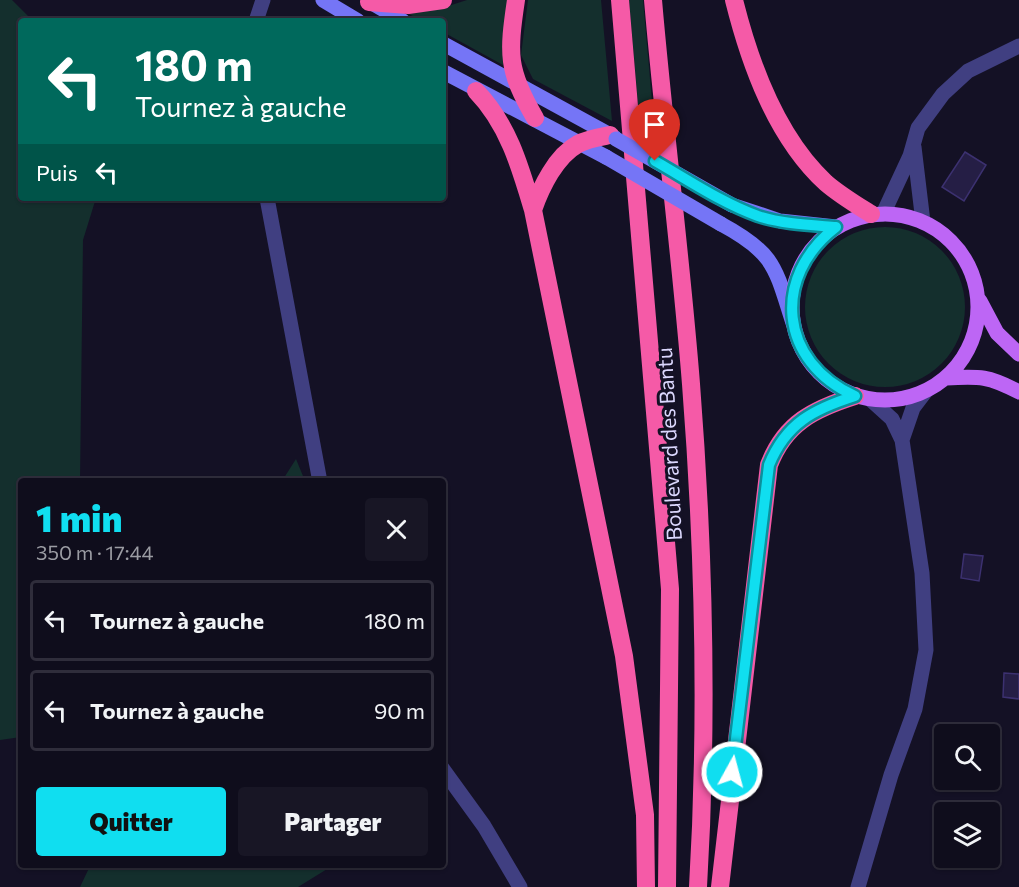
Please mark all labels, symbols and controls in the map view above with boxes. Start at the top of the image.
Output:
text: 180 m [135,38,253,90]
icon: left [36,42,114,120]
text: Tournez à gauche [135,90,346,123]
pin [629,99,680,161]
icon: arrive [638,108,671,141]
icon: left [90,156,123,189]
text: Puis [36,159,78,186]
street label: Boulevard des Bantu [651,347,686,541]
text: 1 min [36,495,122,539]
button: close [365,498,428,561]
text: 350 m · 17:44 [36,540,153,564]
icon: left [39,604,72,637]
text: Tournez à gauche [90,607,264,634]
text: 180 m [364,607,425,634]
icon: left [39,694,72,727]
text: Tournez à gauche [90,697,264,724]
text: 90 m [374,697,425,724]
map controls [934,724,1000,868]
button: search [934,724,1000,790]
position arrow [700,740,764,804]
button: Quitter [36,787,226,856]
button: Partager [238,787,428,856]
button: layers [934,802,1000,868]

